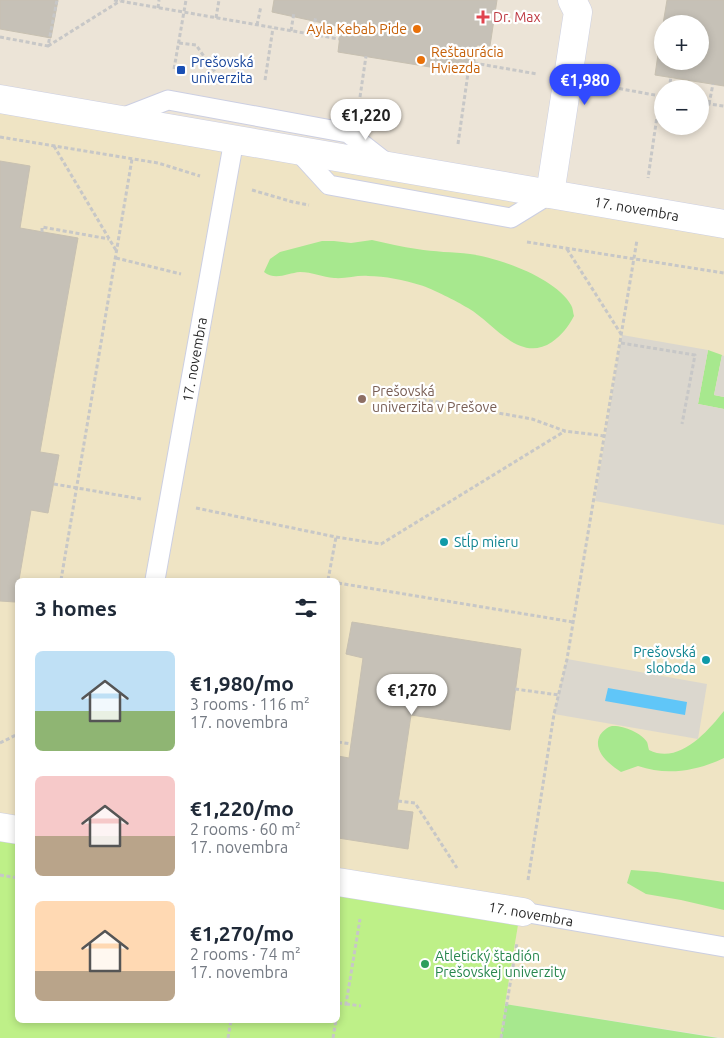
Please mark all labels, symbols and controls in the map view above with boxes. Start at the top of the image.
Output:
place label: Dr. Max [493,9,541,25]
marker: Dr. Max [477,11,489,23]
map controls [654,15,709,135]
button: + [654,15,709,70]
place label: Ayla Kebab Pide [307,21,407,37]
marker: Ayla Kebab Pide [411,23,423,35]
place label: Reštaurácia Hviezda [431,44,504,76]
place label: Prešovská univerzita [191,54,254,86]
marker: Reštaurácia Hviezda [415,54,427,66]
marker: Prešovská univerzita [175,64,187,76]
pin: €1,980 [544,64,626,106]
text: €1,980 [560,71,610,89]
button: − [654,80,709,135]
pin: €1,220 [325,98,407,141]
text: €1,220 [341,106,391,124]
street label: 17. novembra [593,194,680,224]
street label: 17. novembra [179,316,210,403]
place label: Prešovská univerzita v Prešove [372,383,497,415]
marker: Prešovská univerzita v Prešove [356,393,368,405]
place label: Stĺp mieru [454,532,518,550]
marker: Stĺp mieru [438,536,450,548]
icon: filters [292,594,320,622]
text: 3 homes [35,596,117,620]
place label: Prešovská sloboda [633,644,696,676]
marker: Prešovská sloboda [700,654,712,666]
icon: home [75,671,135,731]
text: €1,980/mo [190,671,294,695]
pin: €1,270 [371,674,453,716]
text: €1,270 [387,681,437,699]
text: 3 rooms · 116 m² [190,695,310,713]
text: 17. novembra [190,713,288,731]
icon: home [75,796,135,856]
text: €1,220/mo [190,796,294,820]
text: 2 rooms · 60 m² [190,820,301,838]
text: 17. novembra [190,838,288,856]
street label: 17. novembra [487,899,575,929]
icon: home [75,921,135,981]
text: €1,270/mo [190,921,294,945]
text: 2 rooms · 74 m² [190,945,301,963]
place label: Atletický štadión Prešovskej univerzity [435,948,566,980]
marker: Atletický štadión Prešovskej univerzity [419,958,431,970]
text: 17. novembra [190,963,288,981]

